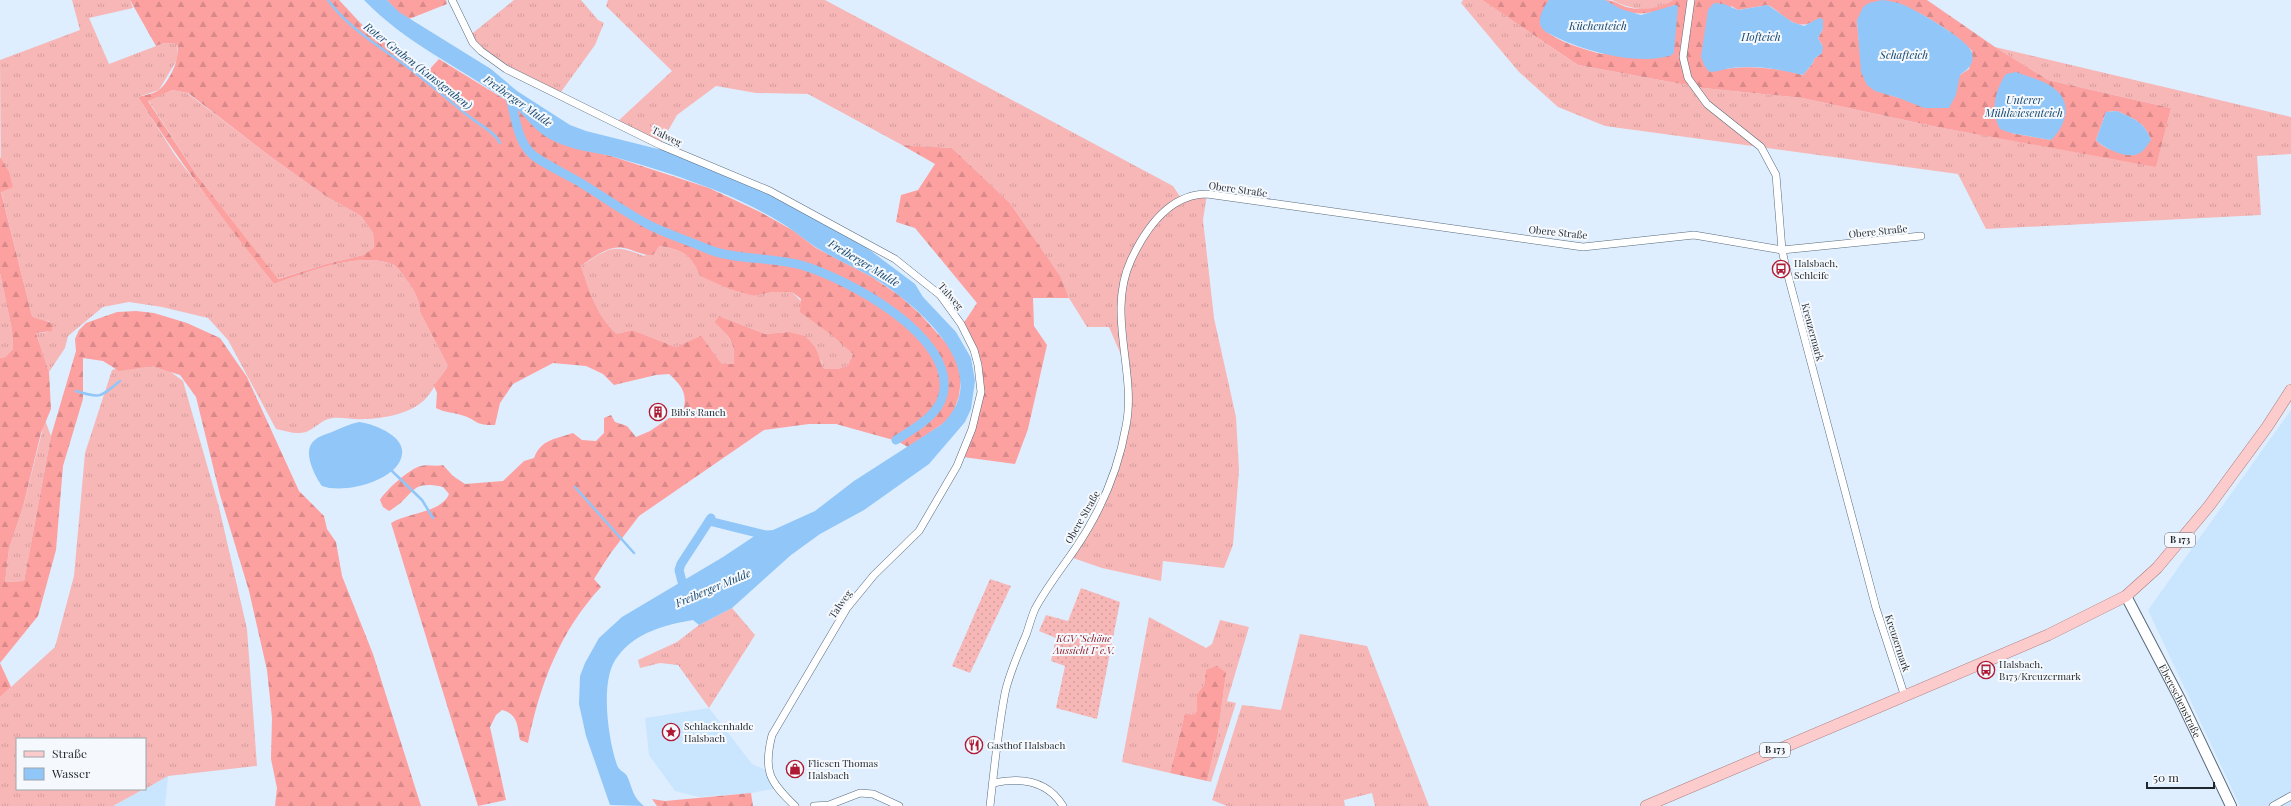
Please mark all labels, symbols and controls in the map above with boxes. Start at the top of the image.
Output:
water label: Roter Graben (Kunstgraben) [360,18,476,113]
water label: Küchenteich [1568,18,1627,33]
water label: Hofteich [1740,29,1781,44]
water label: Schafteich [1879,47,1928,62]
water label: Freiberger Mulde [480,71,556,130]
water label: Unterer Mühlwiesenteich [1984,92,2063,120]
street label: Talweg [650,123,685,150]
street label: Obere Straße [1208,178,1268,200]
street label: Obere Straße [1848,221,1908,241]
street label: Obere Straße [1528,222,1588,242]
water label: Freiberger Mulde [825,235,903,290]
place label: Halsbach, Schleife [1794,256,1838,282]
bus stop icon: Halsbach, Schleife [1771,259,1791,279]
street label: Talweg [935,279,967,313]
street label: Kreuzermark [1799,301,1828,363]
building icon: Bibi's Ranch [648,402,668,422]
place label: Bibi's Ranch [671,405,726,419]
street label: Obere Straße [1061,488,1103,546]
road number: B 173 [2165,533,2195,547]
water label: Freiberger Mulde [672,565,753,611]
street label: Talweg [825,586,855,621]
street label: Kreuzermark [1882,613,1914,674]
park label: KGV "Schöne Aussicht I" e.V. [1052,631,1115,657]
place label: Halsbach, B173/Kreuzermark [1999,657,2081,683]
bus stop icon: Halsbach, B173/Kreuzermark [1976,660,1996,680]
street label: Ebereschenstraße [2156,661,2204,740]
place label: Schlackenhalde Halsbach [684,719,754,745]
place icon: Schlackenhalde Halsbach [661,722,681,742]
restaurant icon: Gasthof Halsbach [964,735,984,755]
legend [16,738,146,790]
place label: Gasthof Halsbach [987,738,1065,752]
road number: B 173 [1760,743,1790,757]
text: Straße [52,745,87,761]
place label: Fliesen Thomas Halsbach [808,756,878,782]
shop icon: Fliesen Thomas Halsbach [785,759,805,779]
scale bar [2147,764,2214,790]
text: Wasser [51,765,91,781]
text: 50 m [2153,769,2179,785]

